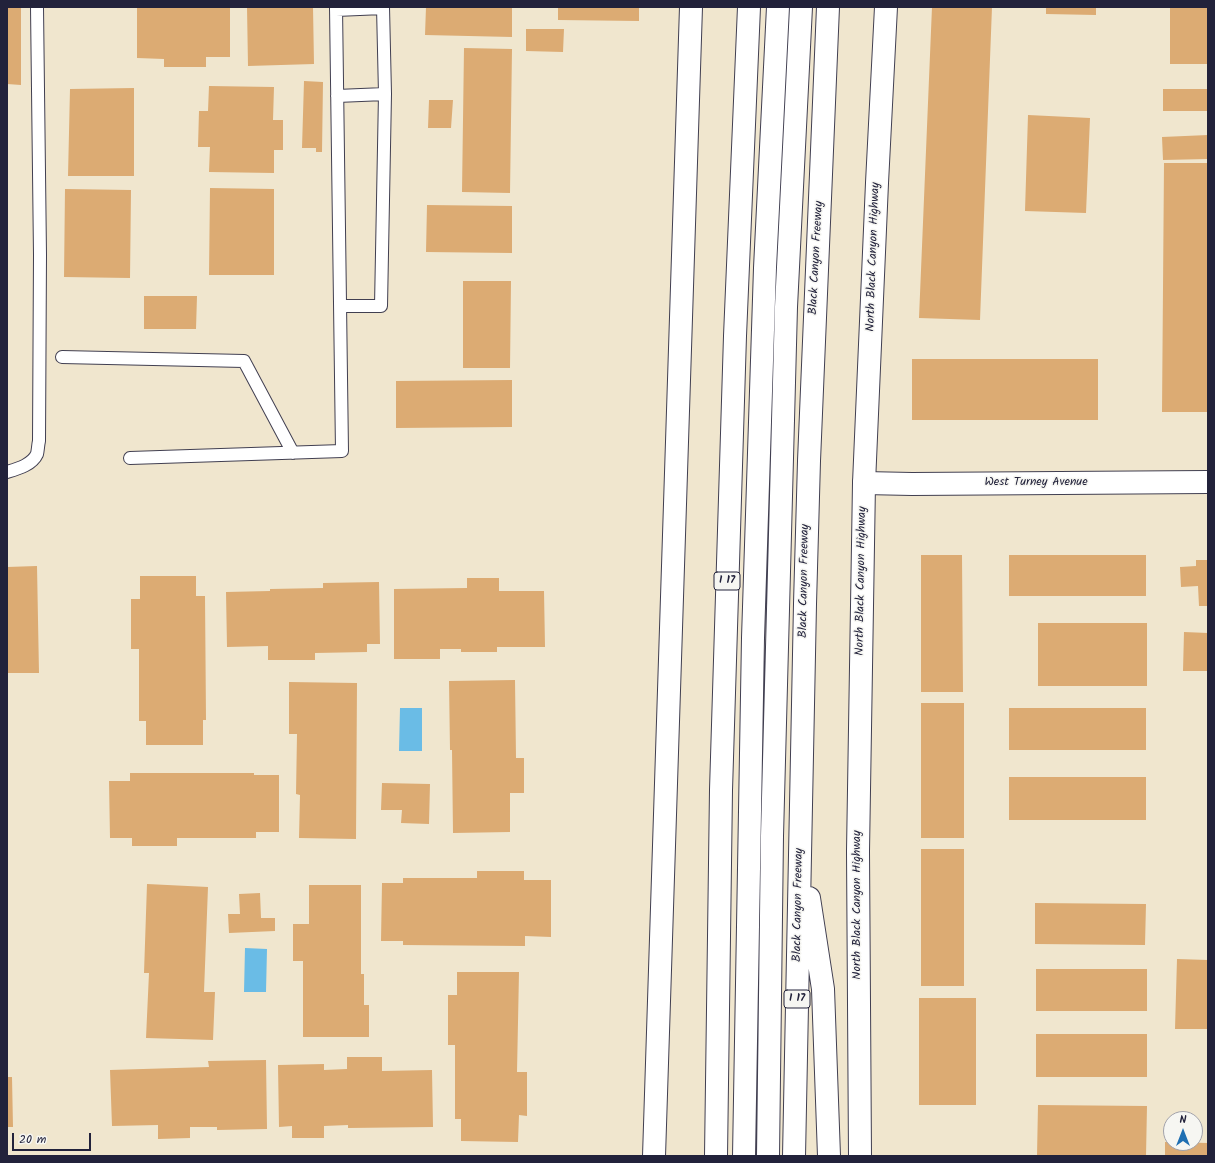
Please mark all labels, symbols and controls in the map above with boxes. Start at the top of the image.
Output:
street label: North Black Canyon Highway [864,182,884,332]
street label: Black Canyon Freeway [807,201,827,315]
street label: West Turney Avenue [984,476,1088,490]
street label: North Black Canyon Highway [853,506,871,656]
street label: Black Canyon Freeway [797,524,813,638]
road number: I 17 [714,572,740,590]
street label: North Black Canyon Highway [851,830,865,980]
street label: Black Canyon Freeway [791,848,807,962]
road number: I 17 [784,990,810,1008]
north arrow [1163,1111,1203,1151]
text: N [1180,1111,1186,1129]
scale bar [14,1125,93,1151]
text: 20 m [19,1130,46,1149]

